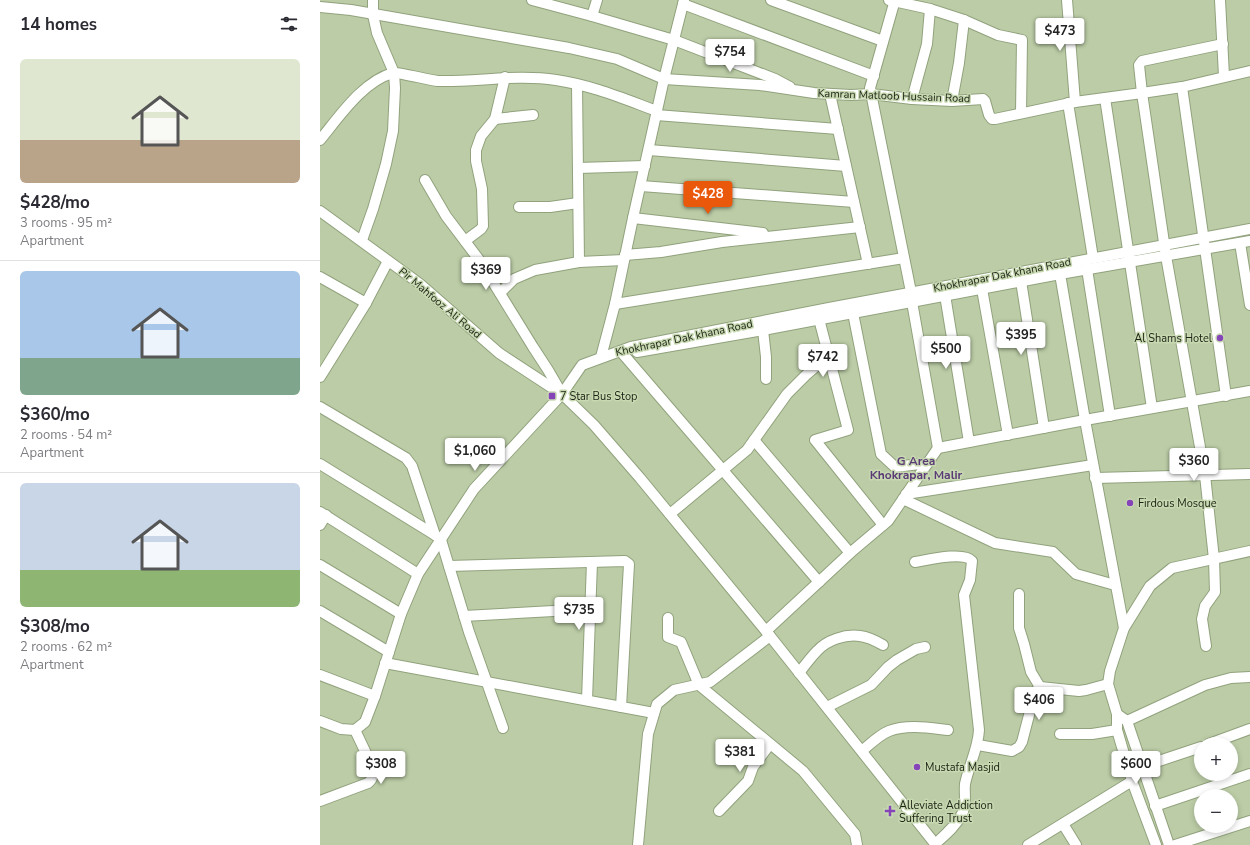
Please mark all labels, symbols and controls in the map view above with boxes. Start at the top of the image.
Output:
text: 14 homes [20,13,97,36]
icon: filters [278,13,300,35]
pin: $473 [1036,18,1084,52]
text: $473 [1044,22,1076,40]
pin: $754 [706,39,754,73]
text: $754 [714,43,746,61]
icon: home [124,85,196,157]
street label: Kamran Matloob Hussain Road [817,86,971,106]
pin: $428 [684,181,732,215]
text: $428 [692,185,724,203]
text: $428/mo [20,191,90,214]
text: 3 rooms · 95 m² [20,214,112,232]
text: Apartment [20,232,83,250]
street label: Khokhrapar Dak khana Road [932,254,1072,296]
pin: $369 [462,257,510,291]
text: $369 [470,261,502,279]
street label: Pir Mahfooz Ali Road [395,264,485,342]
icon: home [124,297,196,369]
street label: Khokhrapar Dak khana Road [614,316,754,360]
pin: $395 [997,322,1045,356]
text: $395 [1005,326,1037,344]
place label: Al Shams Hotel [1134,331,1213,346]
marker: Al Shams Hotel [1215,333,1225,343]
pin: $500 [922,336,970,370]
text: $500 [930,340,962,358]
pin: $742 [799,344,847,378]
text: $742 [807,348,839,366]
place label: 7 Star Bus Stop [560,389,637,404]
marker: 7 Star Bus Stop [547,391,557,401]
text: $360/mo [20,403,90,426]
text: 2 rooms · 54 m² [20,426,112,444]
pin: $1,060 [442,438,508,472]
text: $1,060 [454,442,496,460]
text: Apartment [20,444,83,462]
pin: $360 [1170,448,1218,482]
text: $360 [1178,452,1210,470]
district label: G Area Khokrapar, Malir [870,453,963,483]
place label: Firdous Mosque [1138,496,1217,511]
marker: Firdous Mosque [1125,498,1135,508]
icon: home [124,509,196,581]
pin: $735 [555,597,603,631]
text: $735 [563,601,595,619]
text: $308/mo [20,615,90,638]
text: 2 rooms · 62 m² [20,638,112,656]
text: Apartment [20,656,83,674]
pin: $406 [1015,687,1063,721]
text: $406 [1023,691,1055,709]
map controls [1194,737,1238,833]
button: + [1194,737,1238,781]
pin: $381 [716,739,764,773]
text: $381 [724,743,756,761]
pin: $308 [357,751,405,785]
pin: $600 [1112,751,1160,785]
text: $308 [365,755,397,773]
text: $600 [1120,755,1152,773]
place label: Mustafa Masjid [925,760,1000,775]
marker: Mustafa Masjid [912,762,922,772]
button: − [1194,789,1238,833]
place label: Alleviate Addiction Suffering Trust [899,798,993,826]
marker: Alleviate Addiction Suffering Trust [884,805,896,817]

